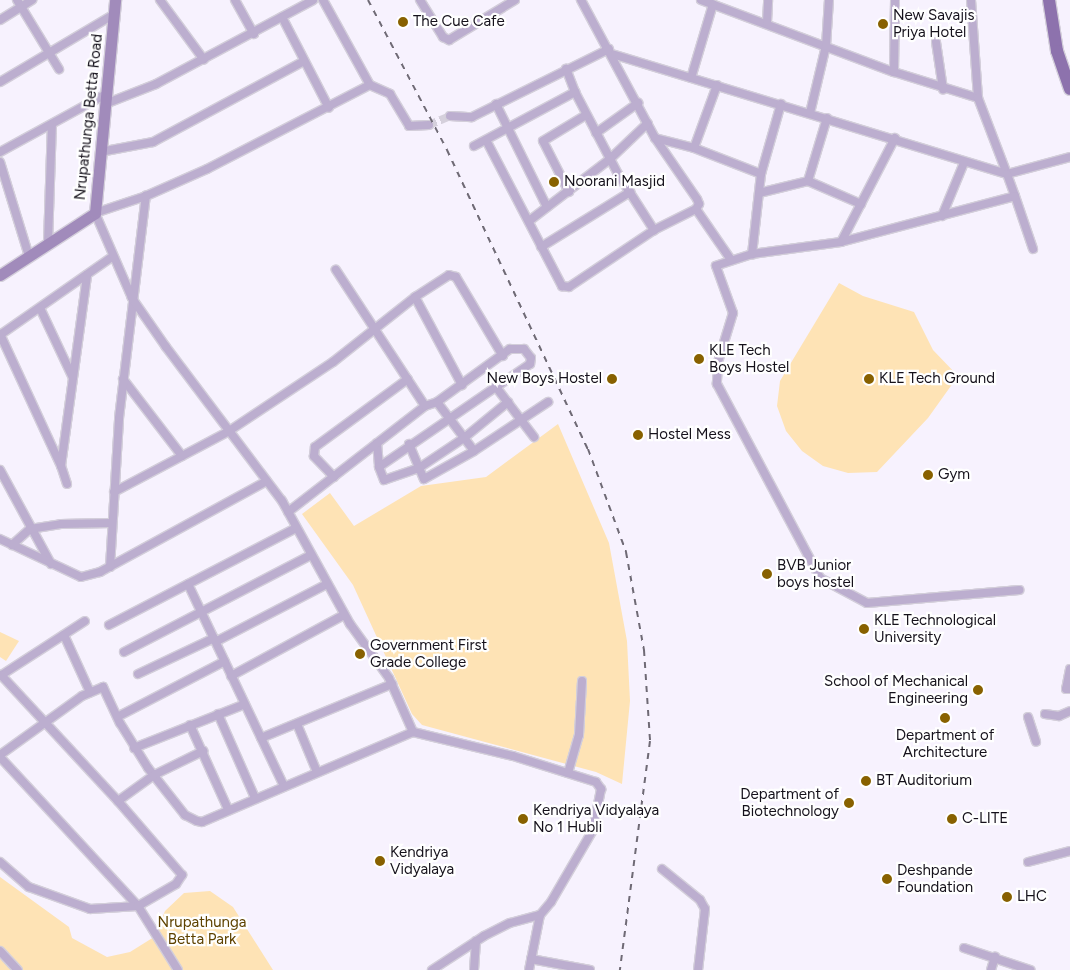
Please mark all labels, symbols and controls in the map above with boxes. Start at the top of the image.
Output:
place label: New Savajis Priya Hotel [893,6,975,41]
place label: The Cue Cafe [413,13,505,31]
marker: The Cue Cafe [397,16,409,28]
marker: New Savajis Priya Hotel [877,18,889,30]
street label: Nrupathunga Betta Road [71,33,107,201]
place label: Noorani Masjid [564,173,665,191]
marker: Noorani Masjid [548,176,560,188]
place label: KLE Tech Boys Hostel [709,341,789,376]
marker: KLE Tech Boys Hostel [693,353,705,365]
place label: New Boys Hostel [487,370,602,388]
place label: KLE Tech Ground [879,370,995,388]
marker: New Boys Hostel [606,373,618,385]
marker: KLE Tech Ground [863,373,875,385]
place label: Hostel Mess [648,426,731,444]
marker: Hostel Mess [632,429,644,441]
place label: Gym [938,466,970,484]
marker: Gym [922,469,934,481]
place label: BVB Junior boys hostel [777,556,854,591]
marker: BVB Junior boys hostel [761,568,773,580]
place label: KLE Technological University [874,611,996,646]
marker: KLE Technological University [858,623,870,635]
place label: Government First Grade College [370,636,487,671]
marker: Government First Grade College [354,648,366,660]
place label: School of Mechanical Engineering [824,672,968,707]
marker: School of Mechanical Engineering [972,684,984,696]
marker: Department of Architecture [939,712,951,724]
place label: Department of Architecture [896,726,994,761]
place label: BT Auditorium [876,772,972,790]
marker: BT Auditorium [860,775,872,787]
place label: Department of Biotechnology [740,785,839,820]
marker: Department of Biotechnology [843,797,855,809]
place label: Kendriya Vidyalaya No 1 Hubli [533,801,659,836]
place label: C-LITE [962,810,1008,828]
marker: Kendriya Vidyalaya No 1 Hubli [517,813,529,825]
marker: C-LITE [946,813,958,825]
place label: Kendriya Vidyalaya [390,843,454,878]
marker: Kendriya Vidyalaya [374,855,386,867]
place label: Deshpande Foundation [897,861,973,896]
marker: Deshpande Foundation [881,873,893,885]
place label: LHC [1017,888,1047,906]
marker: LHC [1001,891,1013,903]
park label: Nrupathunga Betta Park [158,913,246,948]

